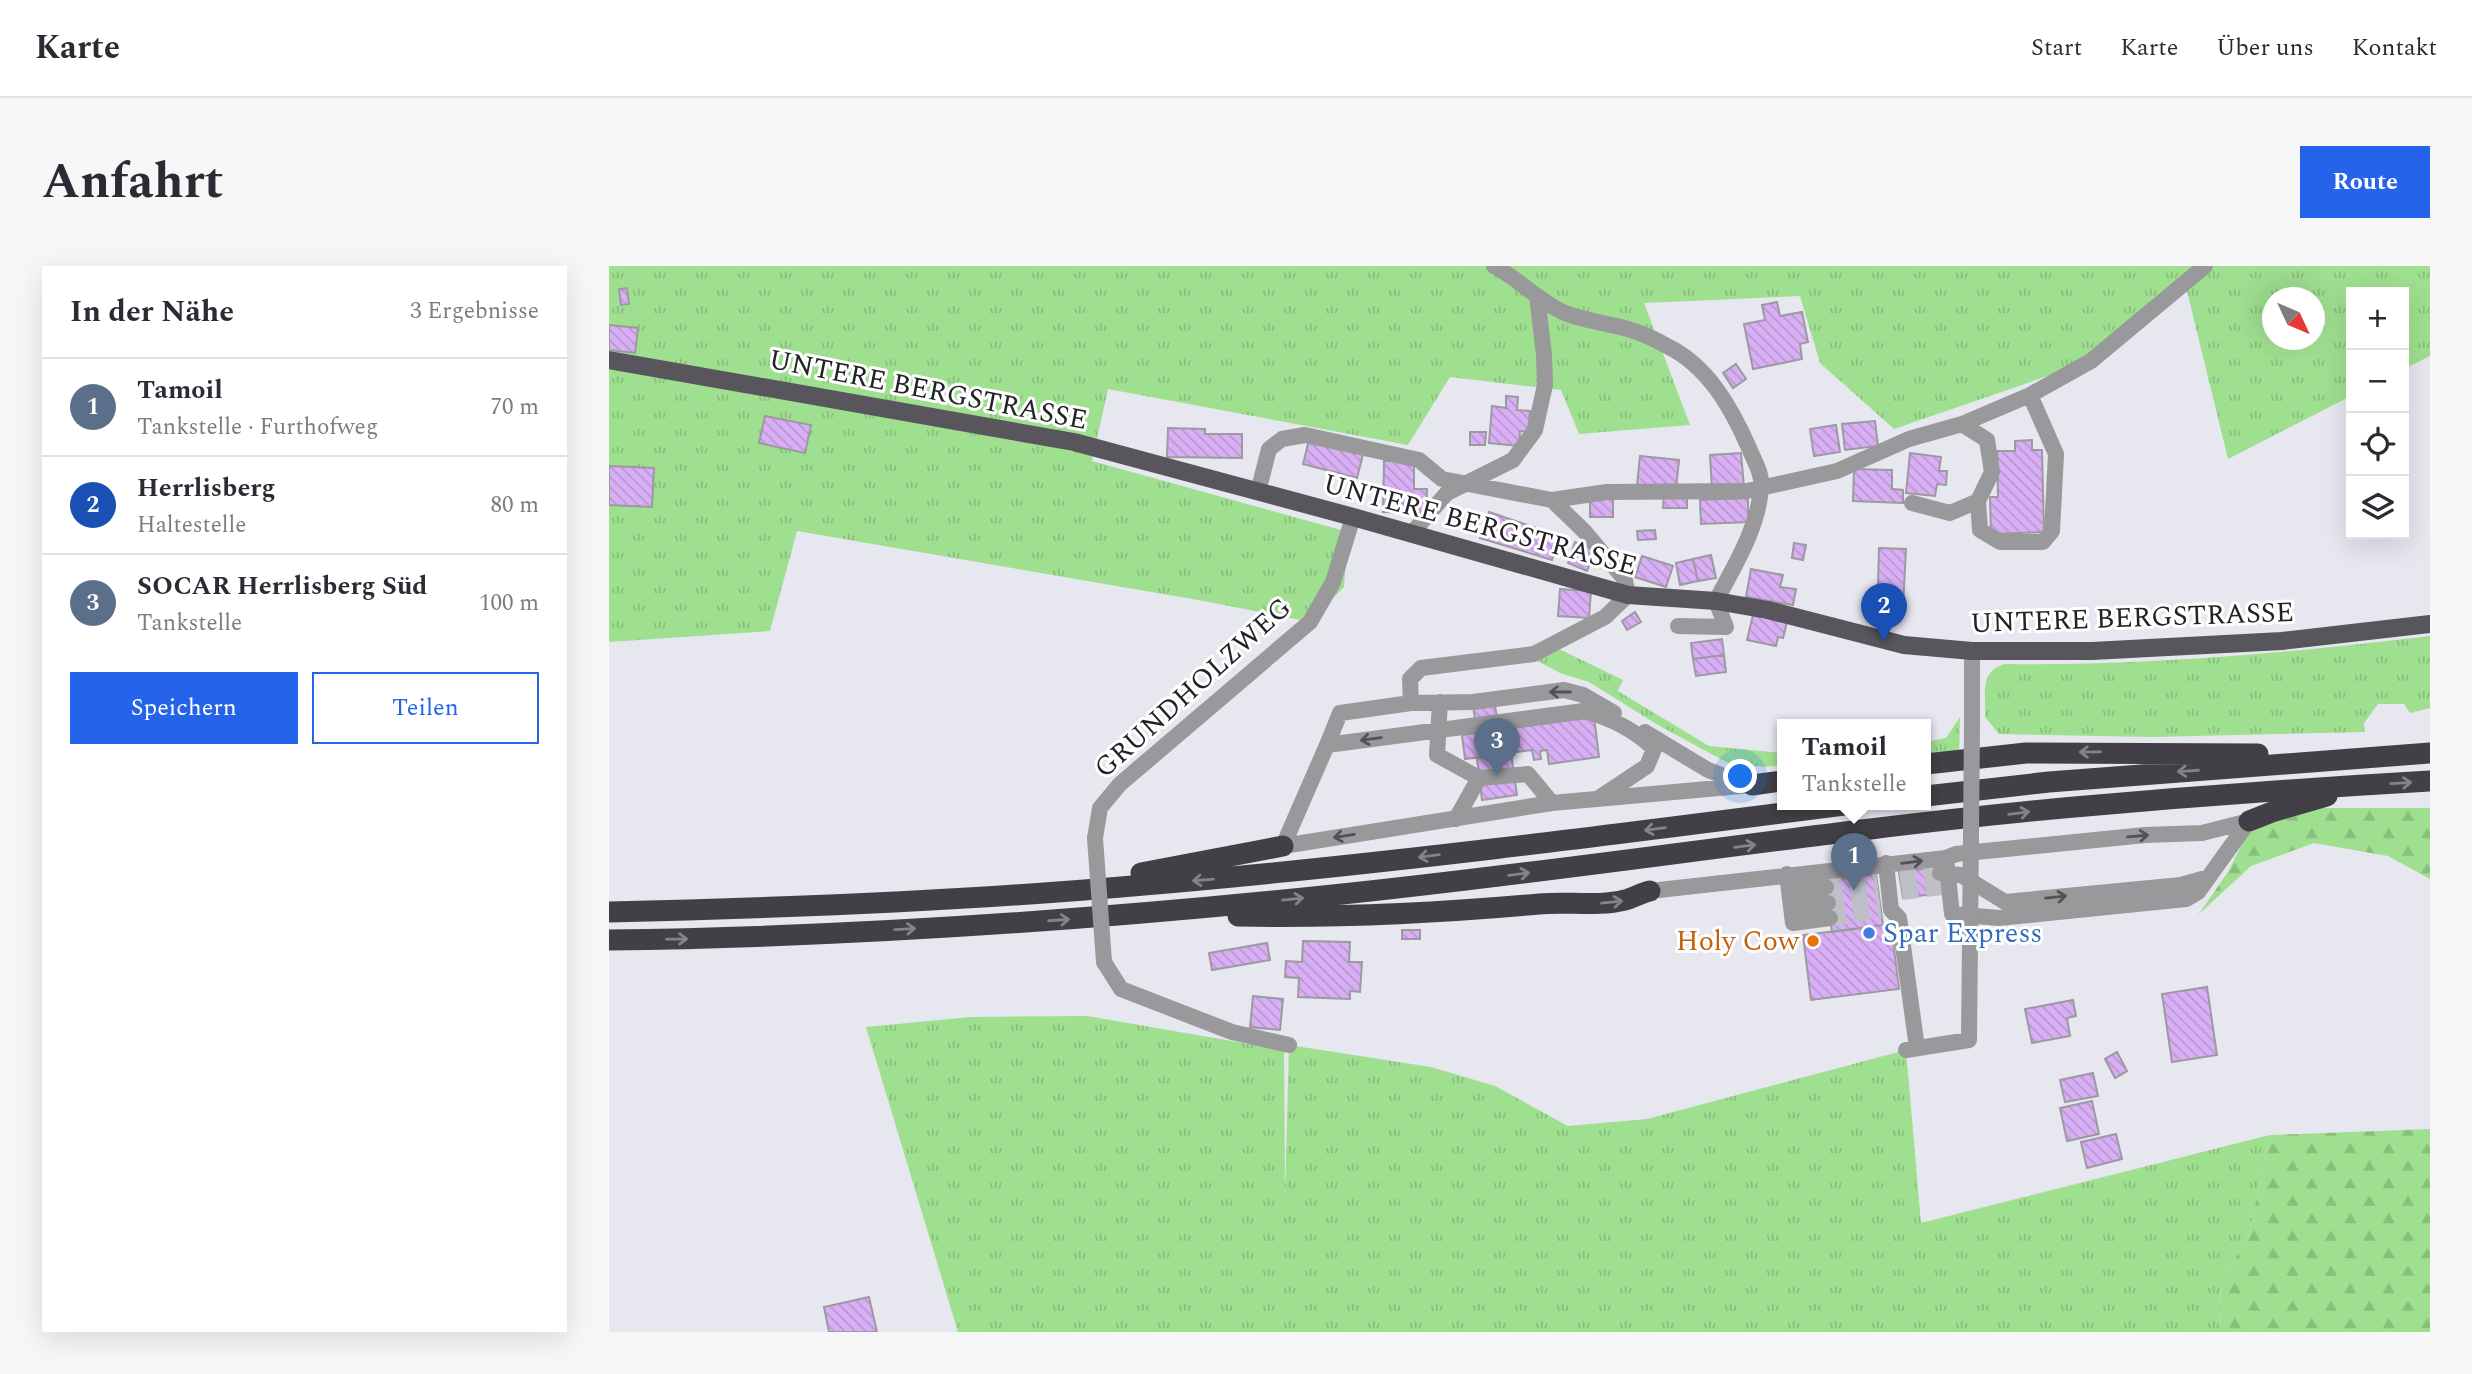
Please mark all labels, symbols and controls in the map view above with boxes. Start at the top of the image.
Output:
text: Karte [35,23,120,73]
text: Start [2031,30,2082,66]
text: Karte [2120,30,2178,66]
text: Über uns [2216,30,2314,66]
text: Kontakt [2352,30,2437,66]
text: Anfahrt [42,145,223,220]
button: Route [2300,146,2430,218]
north arrow [2262,287,2325,350]
map controls [2346,287,2409,539]
button: + [2346,287,2409,350]
text: In der Nähe [70,289,234,335]
text: 3 Ergebnisse [410,294,539,329]
street label: UNTERE BERGSTRASSE [765,338,1091,442]
button: − [2346,350,2409,413]
text: Tamoil [137,370,223,410]
text: 1 [87,390,99,425]
text: 70 m [490,390,539,425]
text: Tankstelle · Furthofweg [137,410,378,445]
button: locate [2346,413,2409,476]
street label: UNTERE BERGSTRASSE [1318,462,1642,588]
text: Herrlisberg [137,468,275,508]
button: layers [2346,476,2409,539]
text: 2 [87,488,99,523]
text: 80 m [490,488,539,523]
text: Haltestelle [137,508,246,543]
text: SOCAR Herrlisberg Süd [137,566,427,606]
pin: 2 [1861,583,1907,641]
text: 3 [87,586,99,621]
text: 100 m [479,586,539,621]
street label: GRUNDHOLZWEG [1084,587,1302,789]
street label: UNTERE BERGSTRASSE [1969,591,2295,645]
text: Tankstelle [137,606,242,641]
button: Speichern [70,672,298,744]
button: Teilen [312,672,539,744]
one-way arrow [1549,685,1572,699]
pin: 3 [1474,718,1520,776]
popup [1777,719,1931,810]
text: Tamoil [1801,727,1887,767]
one-way arrow [1360,732,1383,745]
one-way arrow [2079,745,2102,759]
your location [1723,759,1757,793]
one-way arrow [2178,765,2200,778]
text: Tankstelle [1801,767,1907,802]
one-way arrow [2389,776,2411,789]
one-way arrow [2008,806,2030,819]
one-way arrow [1644,823,1667,836]
one-way arrow [2126,829,2148,842]
one-way arrow [1333,830,1356,843]
pin: 1 [1831,833,1877,891]
one-way arrow [1733,840,1756,853]
one-way arrow [1418,850,1441,863]
one-way arrow [1900,856,1923,869]
one-way arrow [1507,867,1530,880]
one-way arrow [1192,874,1215,887]
one-way arrow [2044,890,2067,903]
one-way arrow [1281,892,1304,905]
one-way arrow [1600,895,1622,908]
place label: Spar Express [1883,912,2042,955]
one-way arrow [1047,913,1070,926]
place label: Holy Cow [1676,920,1800,963]
one-way arrow [893,923,916,936]
marker: Spar Express [1861,925,1877,941]
one-way arrow [665,932,688,946]
marker: Holy Cow [1805,933,1821,949]

